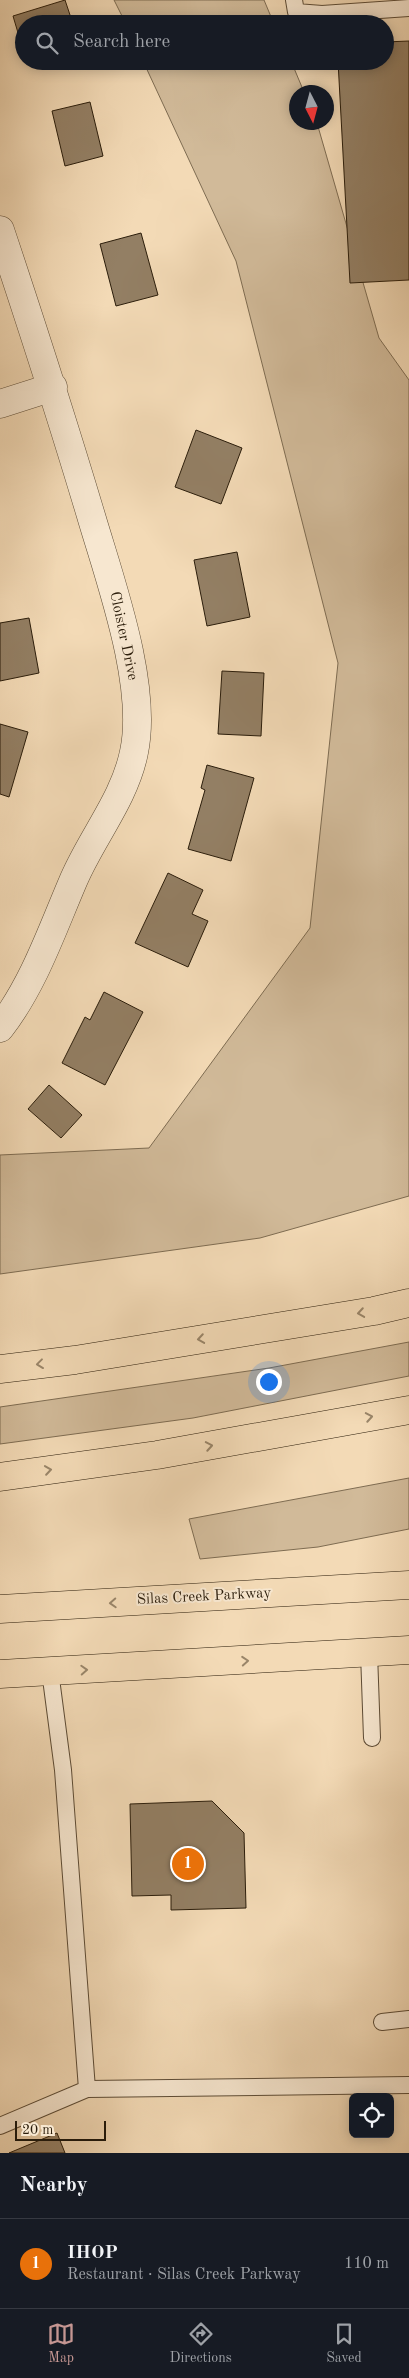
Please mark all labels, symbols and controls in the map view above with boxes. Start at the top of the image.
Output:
search box [15,15,394,70]
icon: search [33,29,61,57]
text: Search here [73,33,170,52]
north arrow [289,85,334,130]
street label: Cloister Drive [106,590,140,682]
one-way arrow [357,1307,365,1318]
one-way arrow [197,1334,205,1344]
one-way arrow [36,1358,44,1369]
your location [256,1369,282,1395]
one-way arrow [365,1412,373,1423]
one-way arrow [205,1441,213,1451]
one-way arrow [45,1465,53,1476]
street label: Silas Creek Parkway [136,1586,272,1608]
one-way arrow [109,1597,117,1608]
one-way arrow [241,1655,249,1666]
one-way arrow [80,1664,88,1675]
pin: 1 [172,1845,204,1883]
map controls [349,2093,394,2138]
button: locate [349,2093,394,2138]
scale bar [15,2118,106,2141]
text: 20 m [22,2123,53,2137]
text: Nearby [20,2175,88,2196]
text: IHOP [67,2244,118,2263]
text: 1 [31,2256,41,2272]
text: 110 m [344,2256,389,2272]
text: Restaurant · Silas Creek Parkway [67,2267,301,2283]
tab: Map [47,2320,75,2367]
tab: Directions [170,2320,232,2367]
tab: Saved [326,2320,362,2367]

